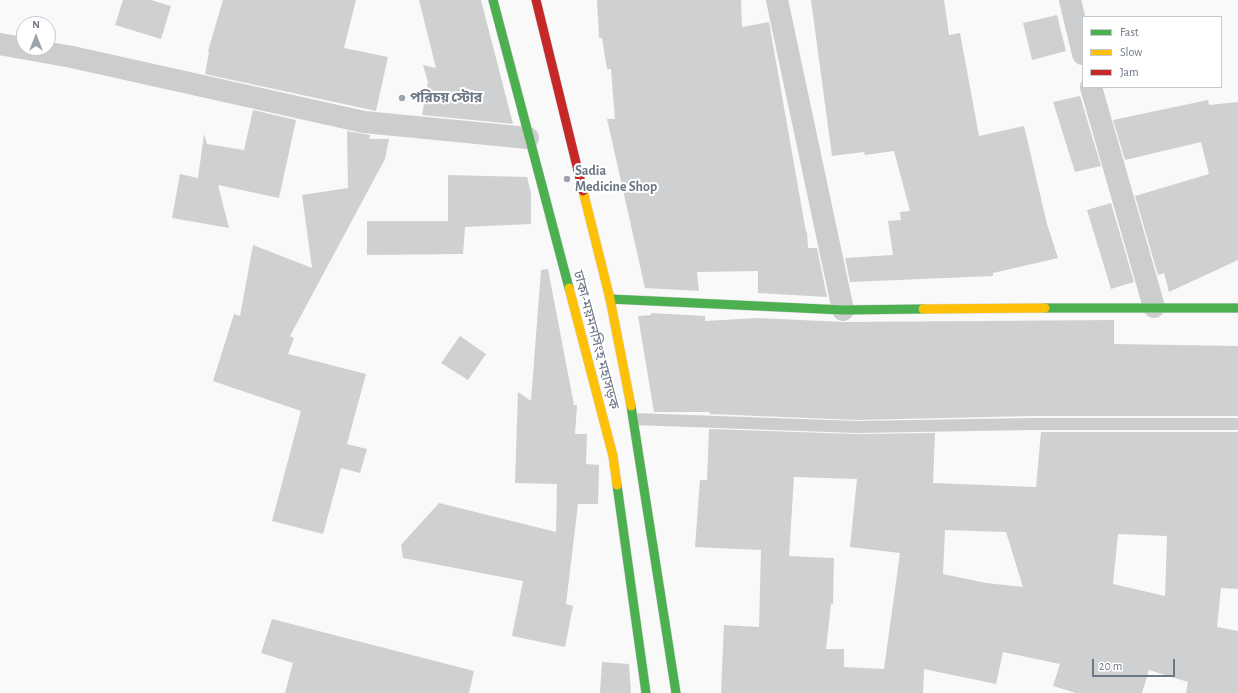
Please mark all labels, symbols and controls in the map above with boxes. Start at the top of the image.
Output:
north arrow [16,16,56,56]
legend [1082,16,1222,88]
text: N [32,19,40,30]
text: Fast [1120,26,1139,38]
text: Slow [1120,46,1142,58]
text: Jam [1120,66,1139,78]
place label: পরিচয় স্টোর [410,90,482,106]
marker: পরিচয় স্টোর [397,93,407,103]
place label: Sadia Medicine Shop [575,163,657,196]
marker: Sadia Medicine Shop [562,174,572,184]
street label: ঢাকা-ময়মনসিংহ মহাসড়ক [569,269,623,411]
scale bar [1094,651,1177,677]
text: 20 m [1099,660,1122,672]

